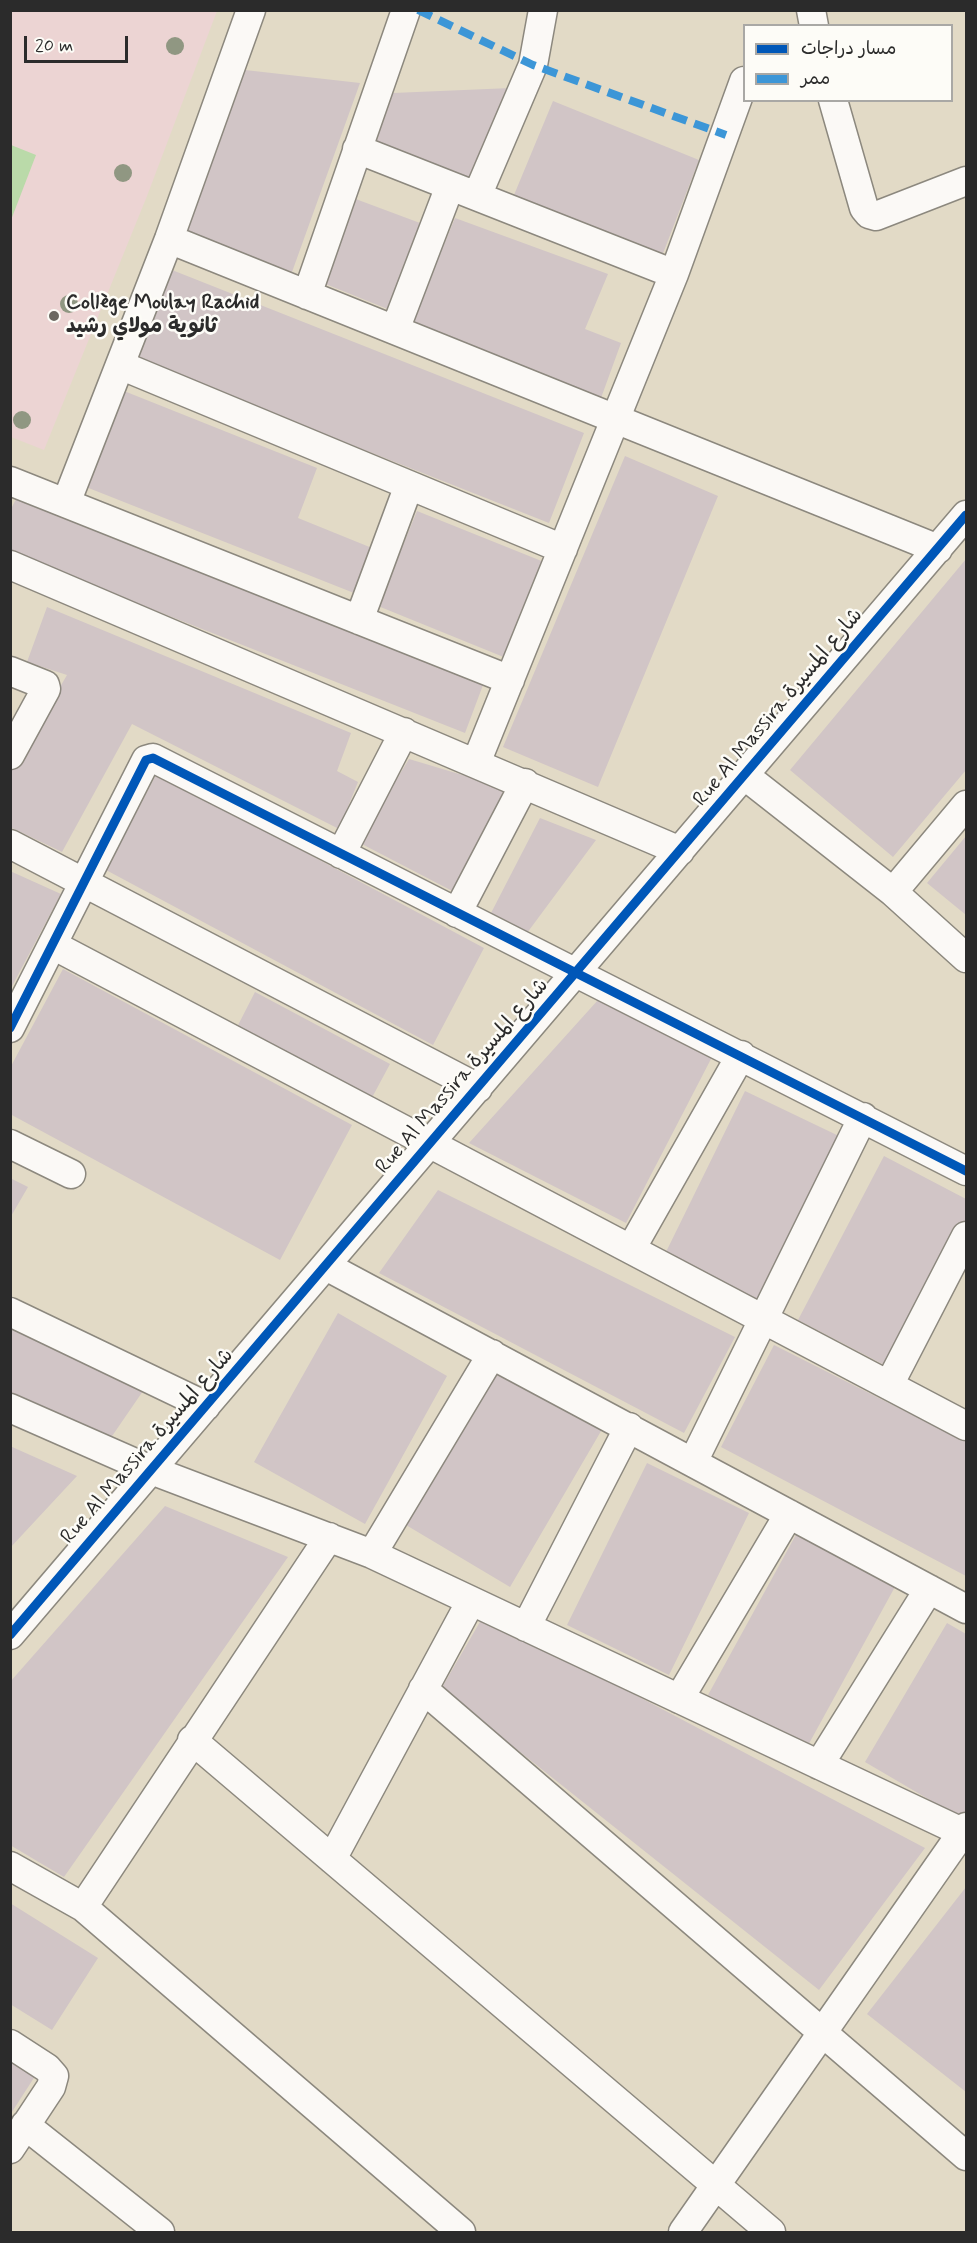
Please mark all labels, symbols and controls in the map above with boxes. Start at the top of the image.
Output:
scale bar [27,24,130,62]
legend [743,24,953,102]
text: 20 m [35,34,73,58]
text: مسار دراجات [801,37,896,61]
text: ممر [801,67,830,91]
place label: Collège Moulay Rachid ثانوية مولاي رشيد [66,291,259,341]
marker: Collège Moulay Rachid ثانوية مولاي رشيد [47,309,61,323]
street label: Rue Al Massira شارع المسيرة [689,604,869,812]
street label: Rue Al Massira شارع المسيرة [371,974,555,1180]
street label: Rue Al Massira شارع المسيرة [56,1344,240,1550]

